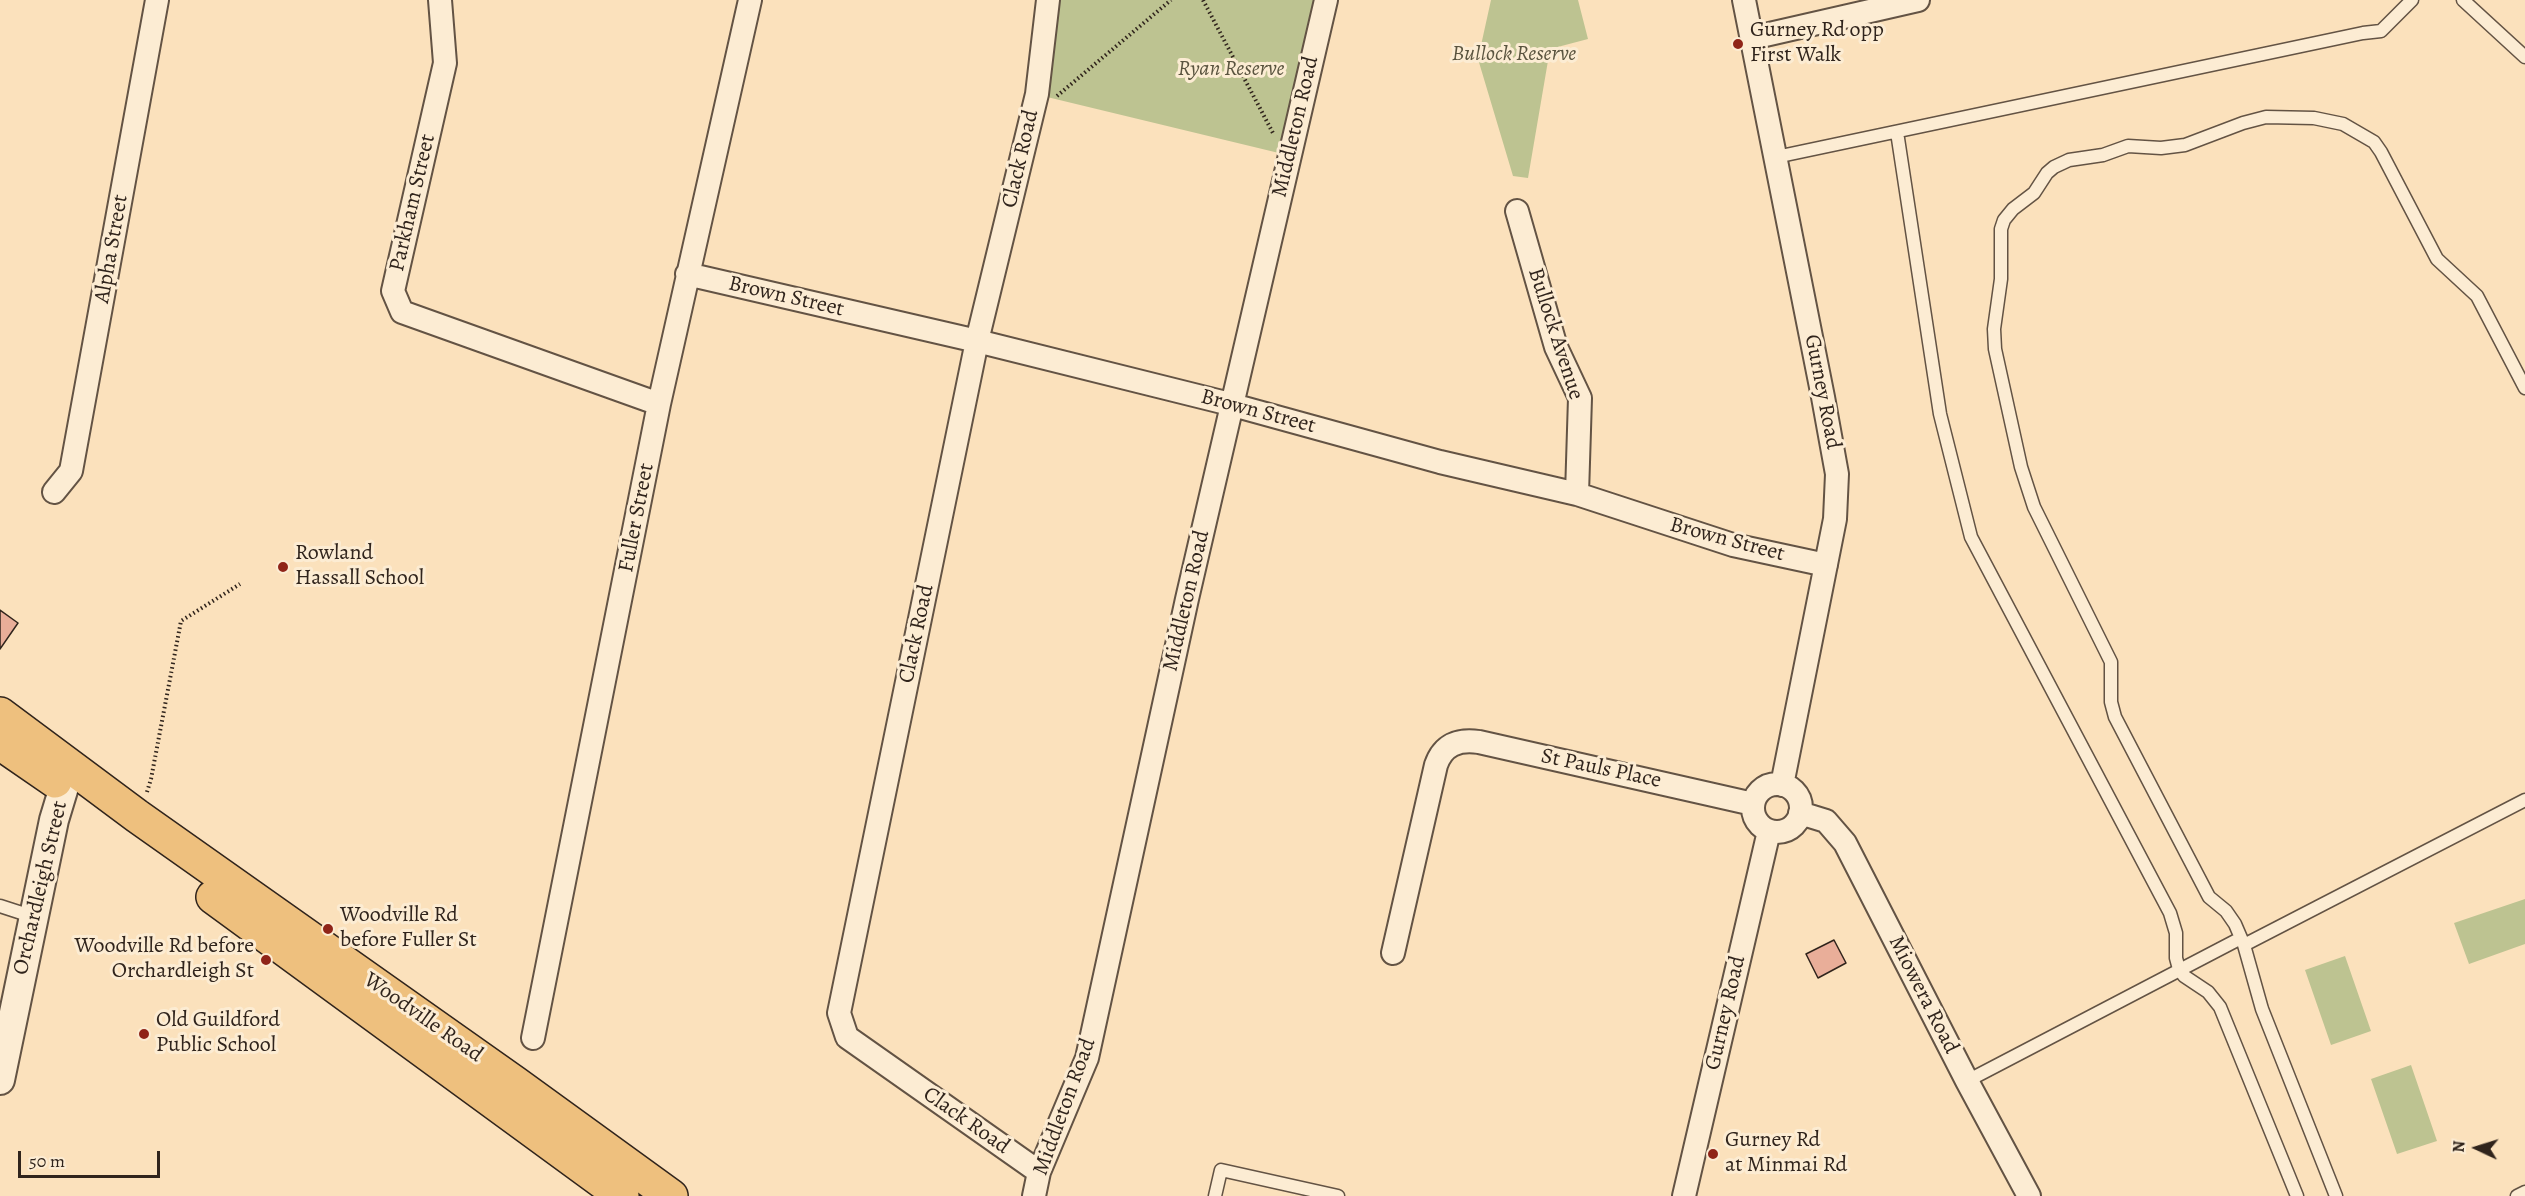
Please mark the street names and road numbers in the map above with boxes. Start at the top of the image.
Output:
street label: Middleton Road [1267,54,1325,200]
street label: Clack Road [997,107,1045,211]
street label: Parkham Street [384,132,442,274]
street label: Alpha Street [89,193,135,305]
street label: Bullock Avenue [1521,265,1589,403]
street label: Brown Street [726,271,846,323]
street label: Gurney Road [1798,332,1846,452]
street label: Brown Street [1198,384,1318,440]
street label: Fuller Street [613,461,661,575]
street label: Brown Street [1667,512,1787,568]
street label: Middleton Road [1158,528,1216,674]
street label: Clack Road [894,582,940,686]
street label: St Pauls Place [1538,743,1664,795]
street label: Orchardleigh Street [8,799,74,977]
street label: Miowera Road [1882,932,1964,1058]
street label: Gurney Road [1700,953,1752,1073]
street label: Woodville Road [358,967,488,1069]
street label: Middleton Road [1028,1035,1102,1179]
street label: Clack Road [918,1082,1014,1160]

